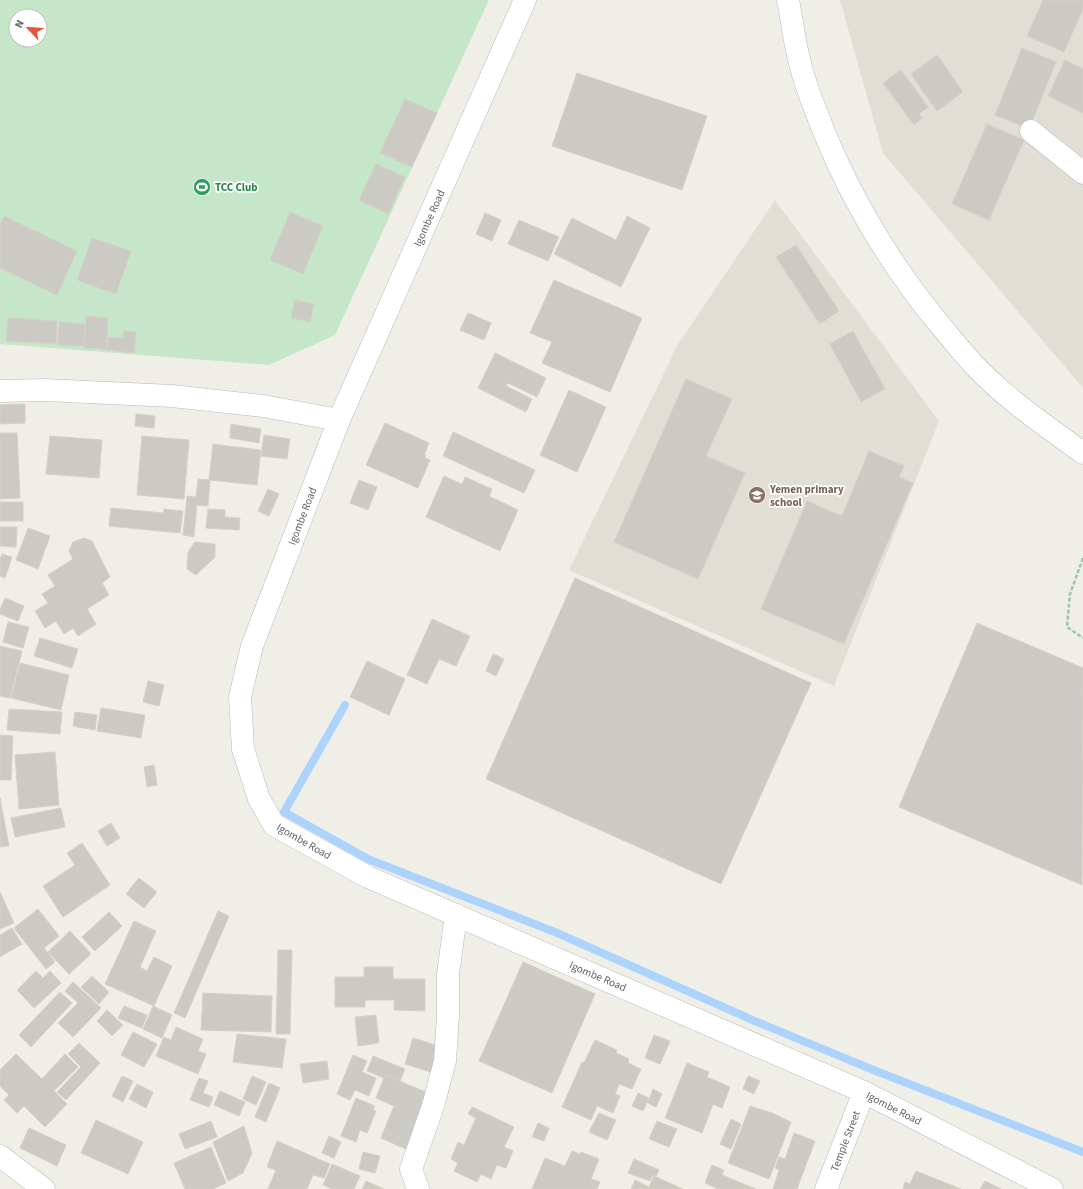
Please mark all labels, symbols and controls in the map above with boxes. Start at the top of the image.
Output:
north arrow [8,8,48,48]
text: N [11,17,28,30]
sports icon: TCC Club [192,177,212,197]
place label: TCC Club [215,180,258,195]
street label: Igombe Road [410,187,449,249]
place label: Yemen primary school [769,482,844,510]
street label: Igombe Road [285,485,320,547]
school or university icon: Yemen primary school [747,485,767,505]
street label: Igombe Road [274,820,334,863]
street label: Igombe Road [567,958,629,995]
street label: Igombe Road [863,1088,924,1129]
street label: Temple Street [827,1108,864,1174]

